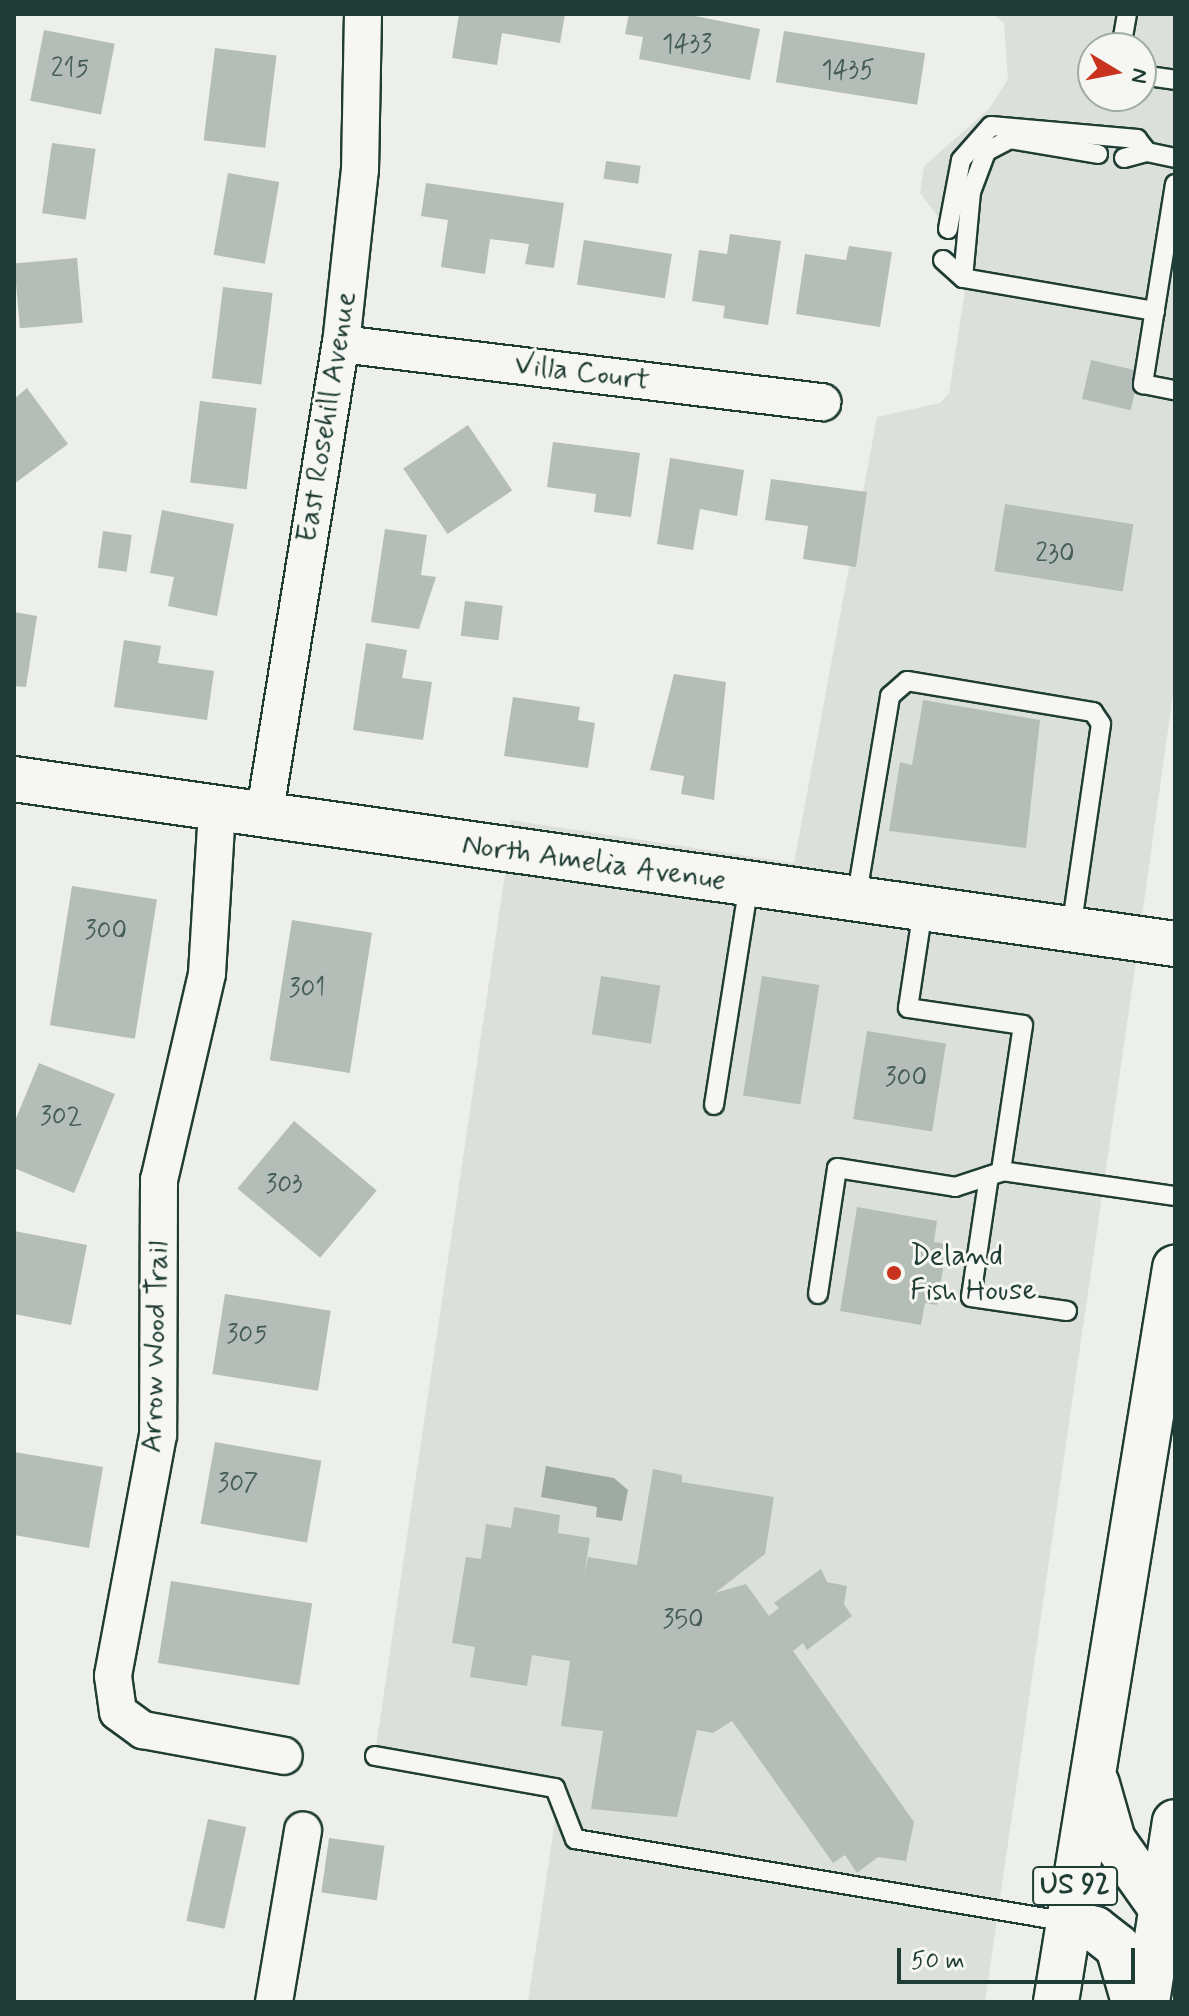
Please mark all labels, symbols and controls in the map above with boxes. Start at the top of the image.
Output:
house number: 1433 [662,30,712,62]
north arrow [1077,32,1157,112]
house number: 215 [51,54,89,86]
house number: 1435 [821,56,875,88]
text: N [1124,66,1154,85]
street label: East Rosehill Avenue [289,288,365,546]
street label: Villa Court [513,347,651,399]
house number: 230 [1035,539,1075,571]
street label: North Amelia Avenue [458,826,730,900]
house number: 300 [85,916,127,948]
house number: 301 [289,974,325,1006]
house number: 300 [885,1063,927,1095]
house number: 302 [40,1102,82,1134]
house number: 303 [265,1170,303,1202]
place label: Deland Fish House [910,1238,1037,1308]
street label: Arrow Wood Trail [134,1239,178,1455]
marker: Deland Fish House [885,1264,903,1282]
house number: 305 [226,1320,268,1352]
house number: 307 [217,1469,259,1501]
house number: 350 [662,1605,704,1637]
road number: US 92 [1031,1862,1119,1910]
scale bar [901,1932,1139,1982]
text: 50 m [911,1946,965,1977]

